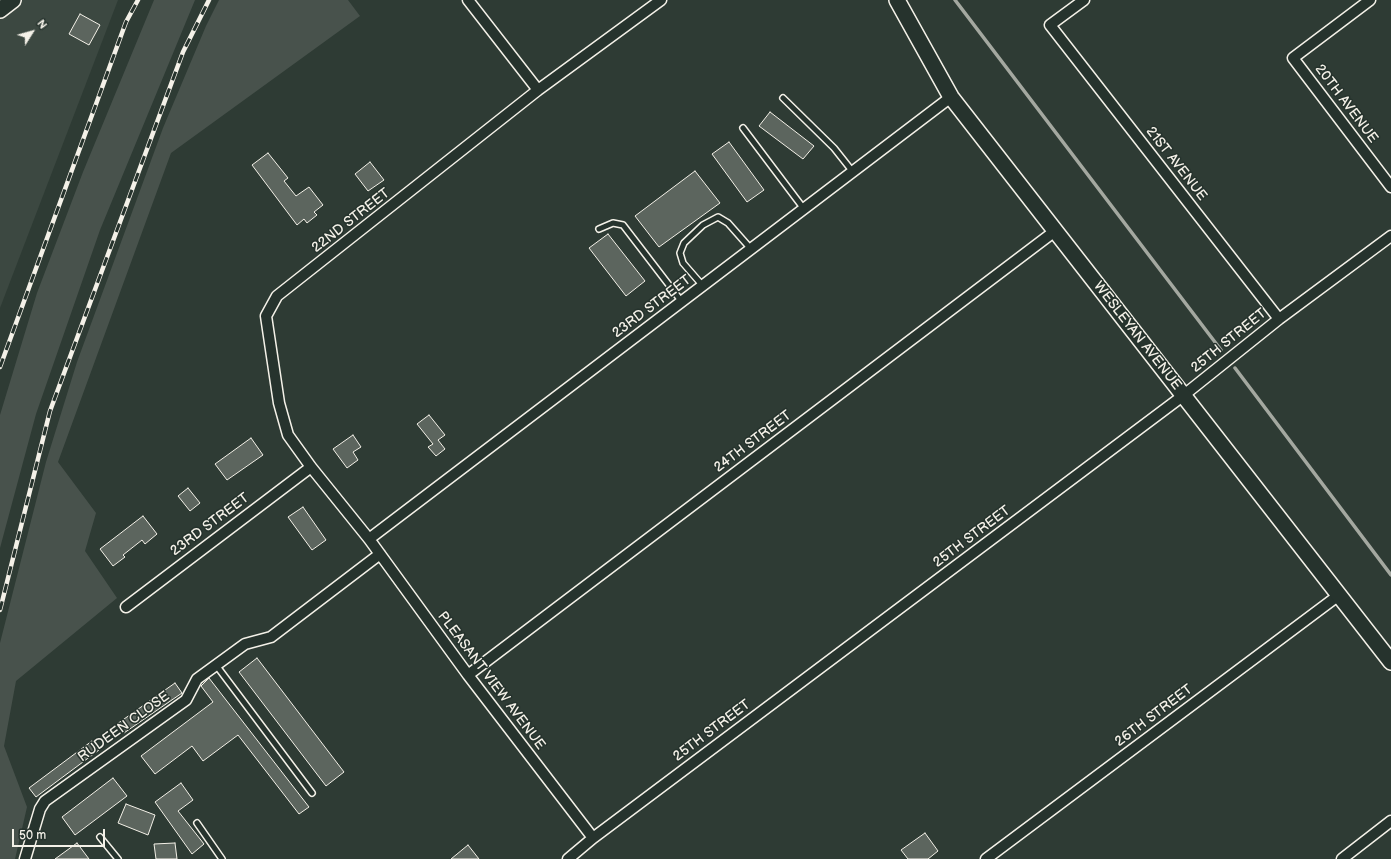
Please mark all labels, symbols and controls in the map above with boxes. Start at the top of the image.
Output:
north arrow [12,12,52,52]
text: N [34,17,50,32]
street label: 20TH AVENUE [1311,61,1381,147]
street label: 21ST AVENUE [1142,124,1210,204]
street label: 22ND STREET [309,185,393,257]
street label: 23RD STREET [609,272,695,342]
street label: WESLEYAN AVENUE [1089,278,1185,394]
street label: 25TH STREET [1188,305,1270,377]
street label: 24TH STREET [711,407,795,477]
street label: 23RD STREET [167,490,253,560]
street label: 25TH STREET [930,503,1014,571]
street label: PLEASANT VIEW AVENUE [434,609,548,753]
street label: 26TH STREET [1112,681,1196,751]
street label: RUDEEN CLOSE [75,688,173,766]
street label: 25TH STREET [670,697,754,765]
scale bar [14,821,107,847]
text: 50 m [19,828,46,843]

